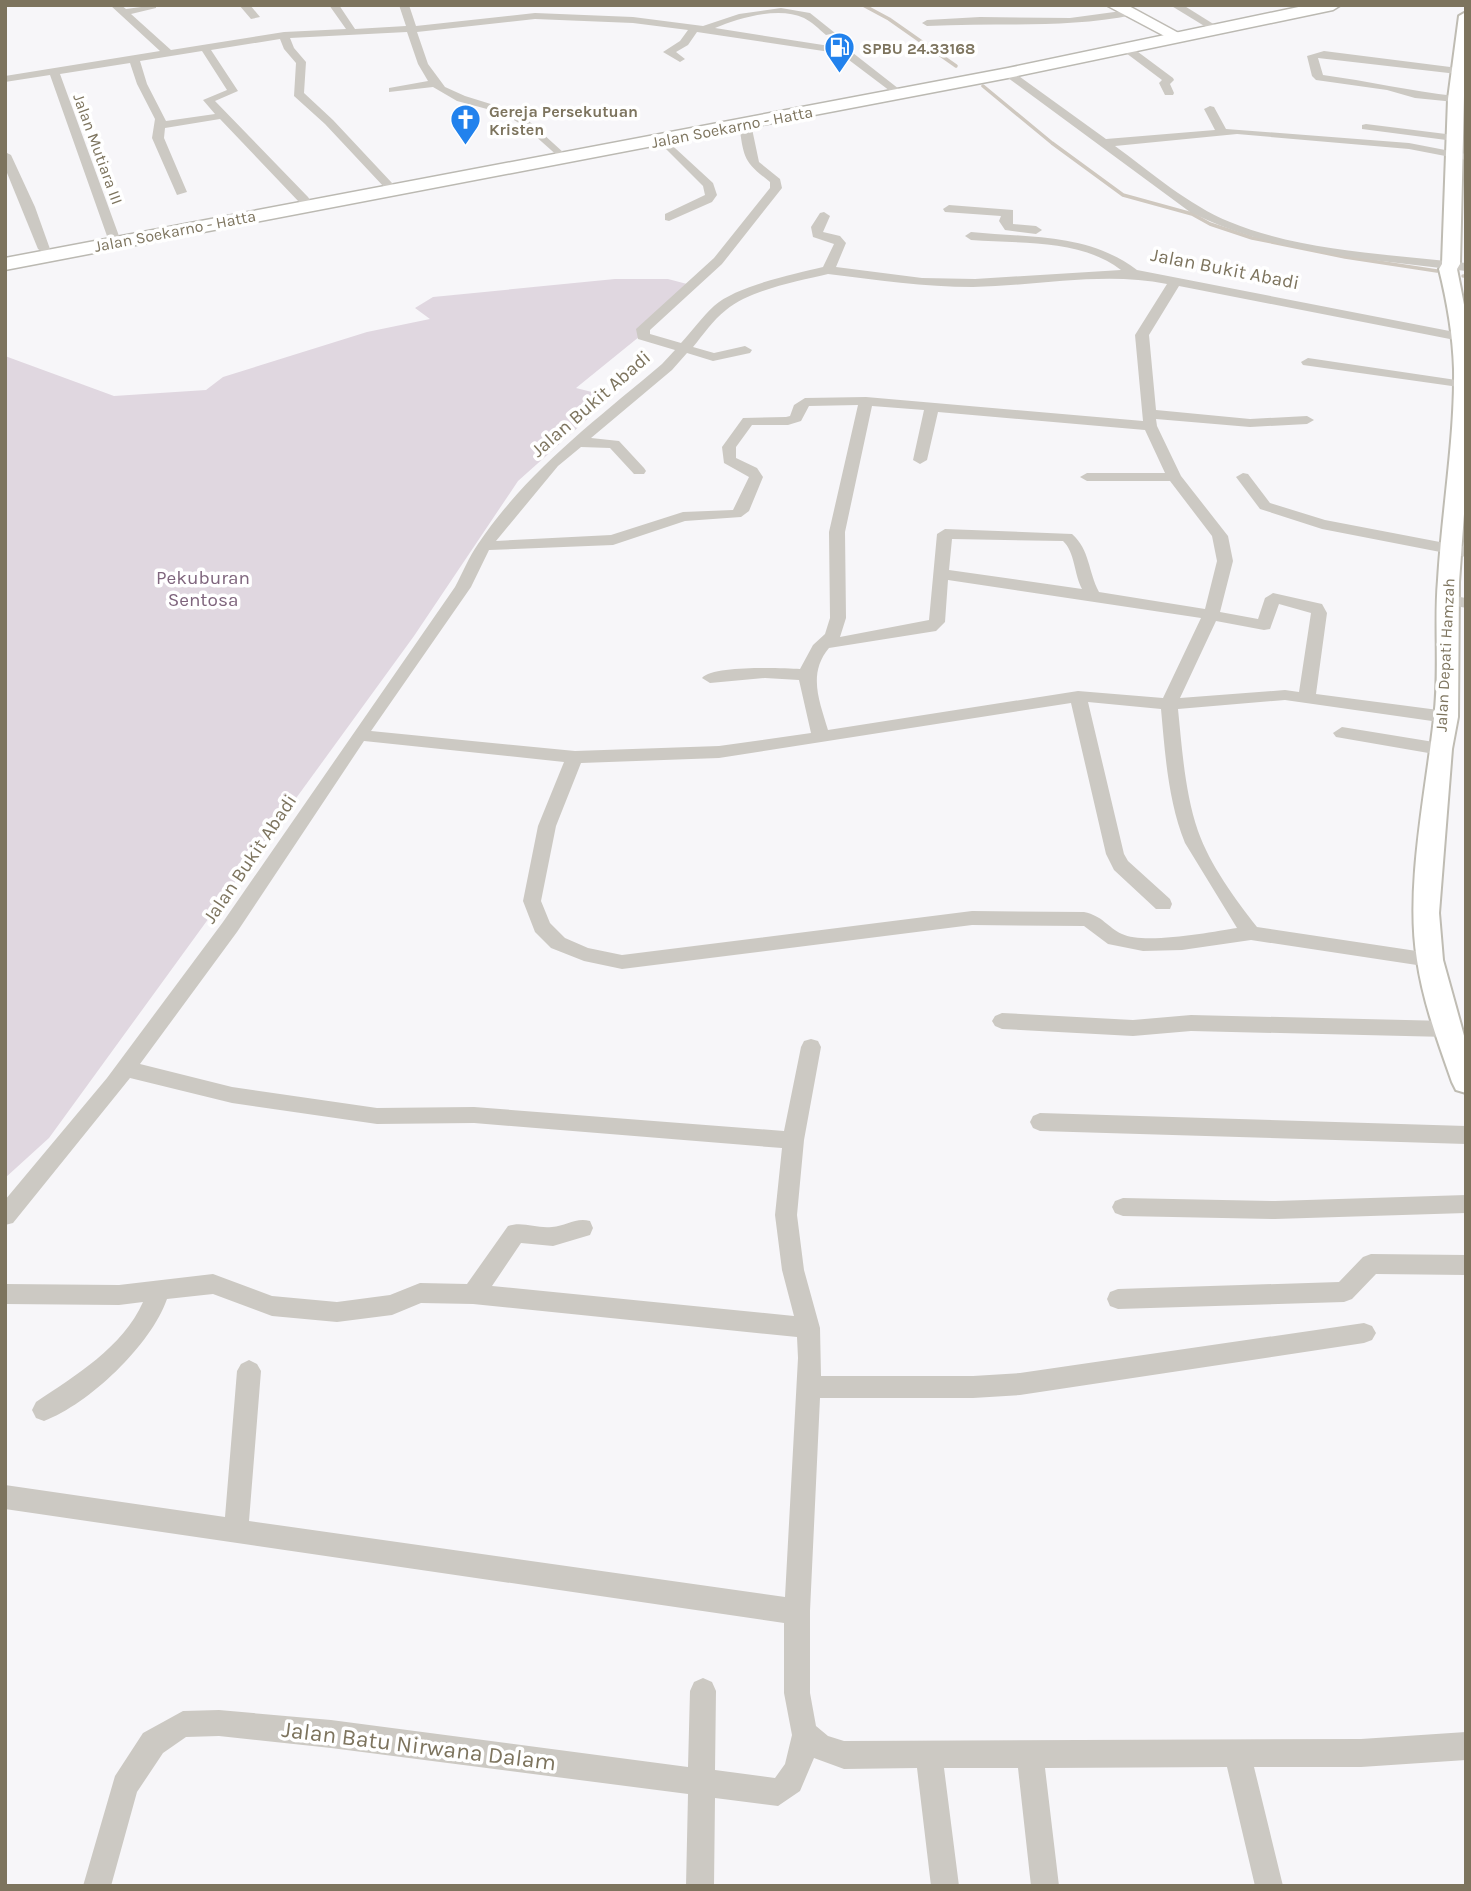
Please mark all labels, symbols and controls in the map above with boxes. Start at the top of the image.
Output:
fuel station icon: SPBU 24.33168 [822,31,856,75]
place label: SPBU 24.33168 [862,39,975,58]
street label: Jalan Mutiara III [69,91,127,207]
place label: Gereja Persekutuan Kristen [489,102,638,139]
street label: Jalan Soekarno - Hatta [650,102,814,152]
church icon: Gereja Persekutuan Kristen [449,103,483,147]
street label: Jalan Soekarno - Hatta [93,206,257,256]
street label: Jalan Bukit Abadi [1149,244,1301,294]
street label: Jalan Bukit Abadi [527,346,655,462]
park label: Pekuburan Sentosa [156,567,250,611]
street label: Jalan Depati Hamzah [1431,578,1459,732]
street label: Jalan Bukit Abadi [199,790,301,928]
street label: Jalan Batu Nirwana Dalam [280,1716,558,1776]

